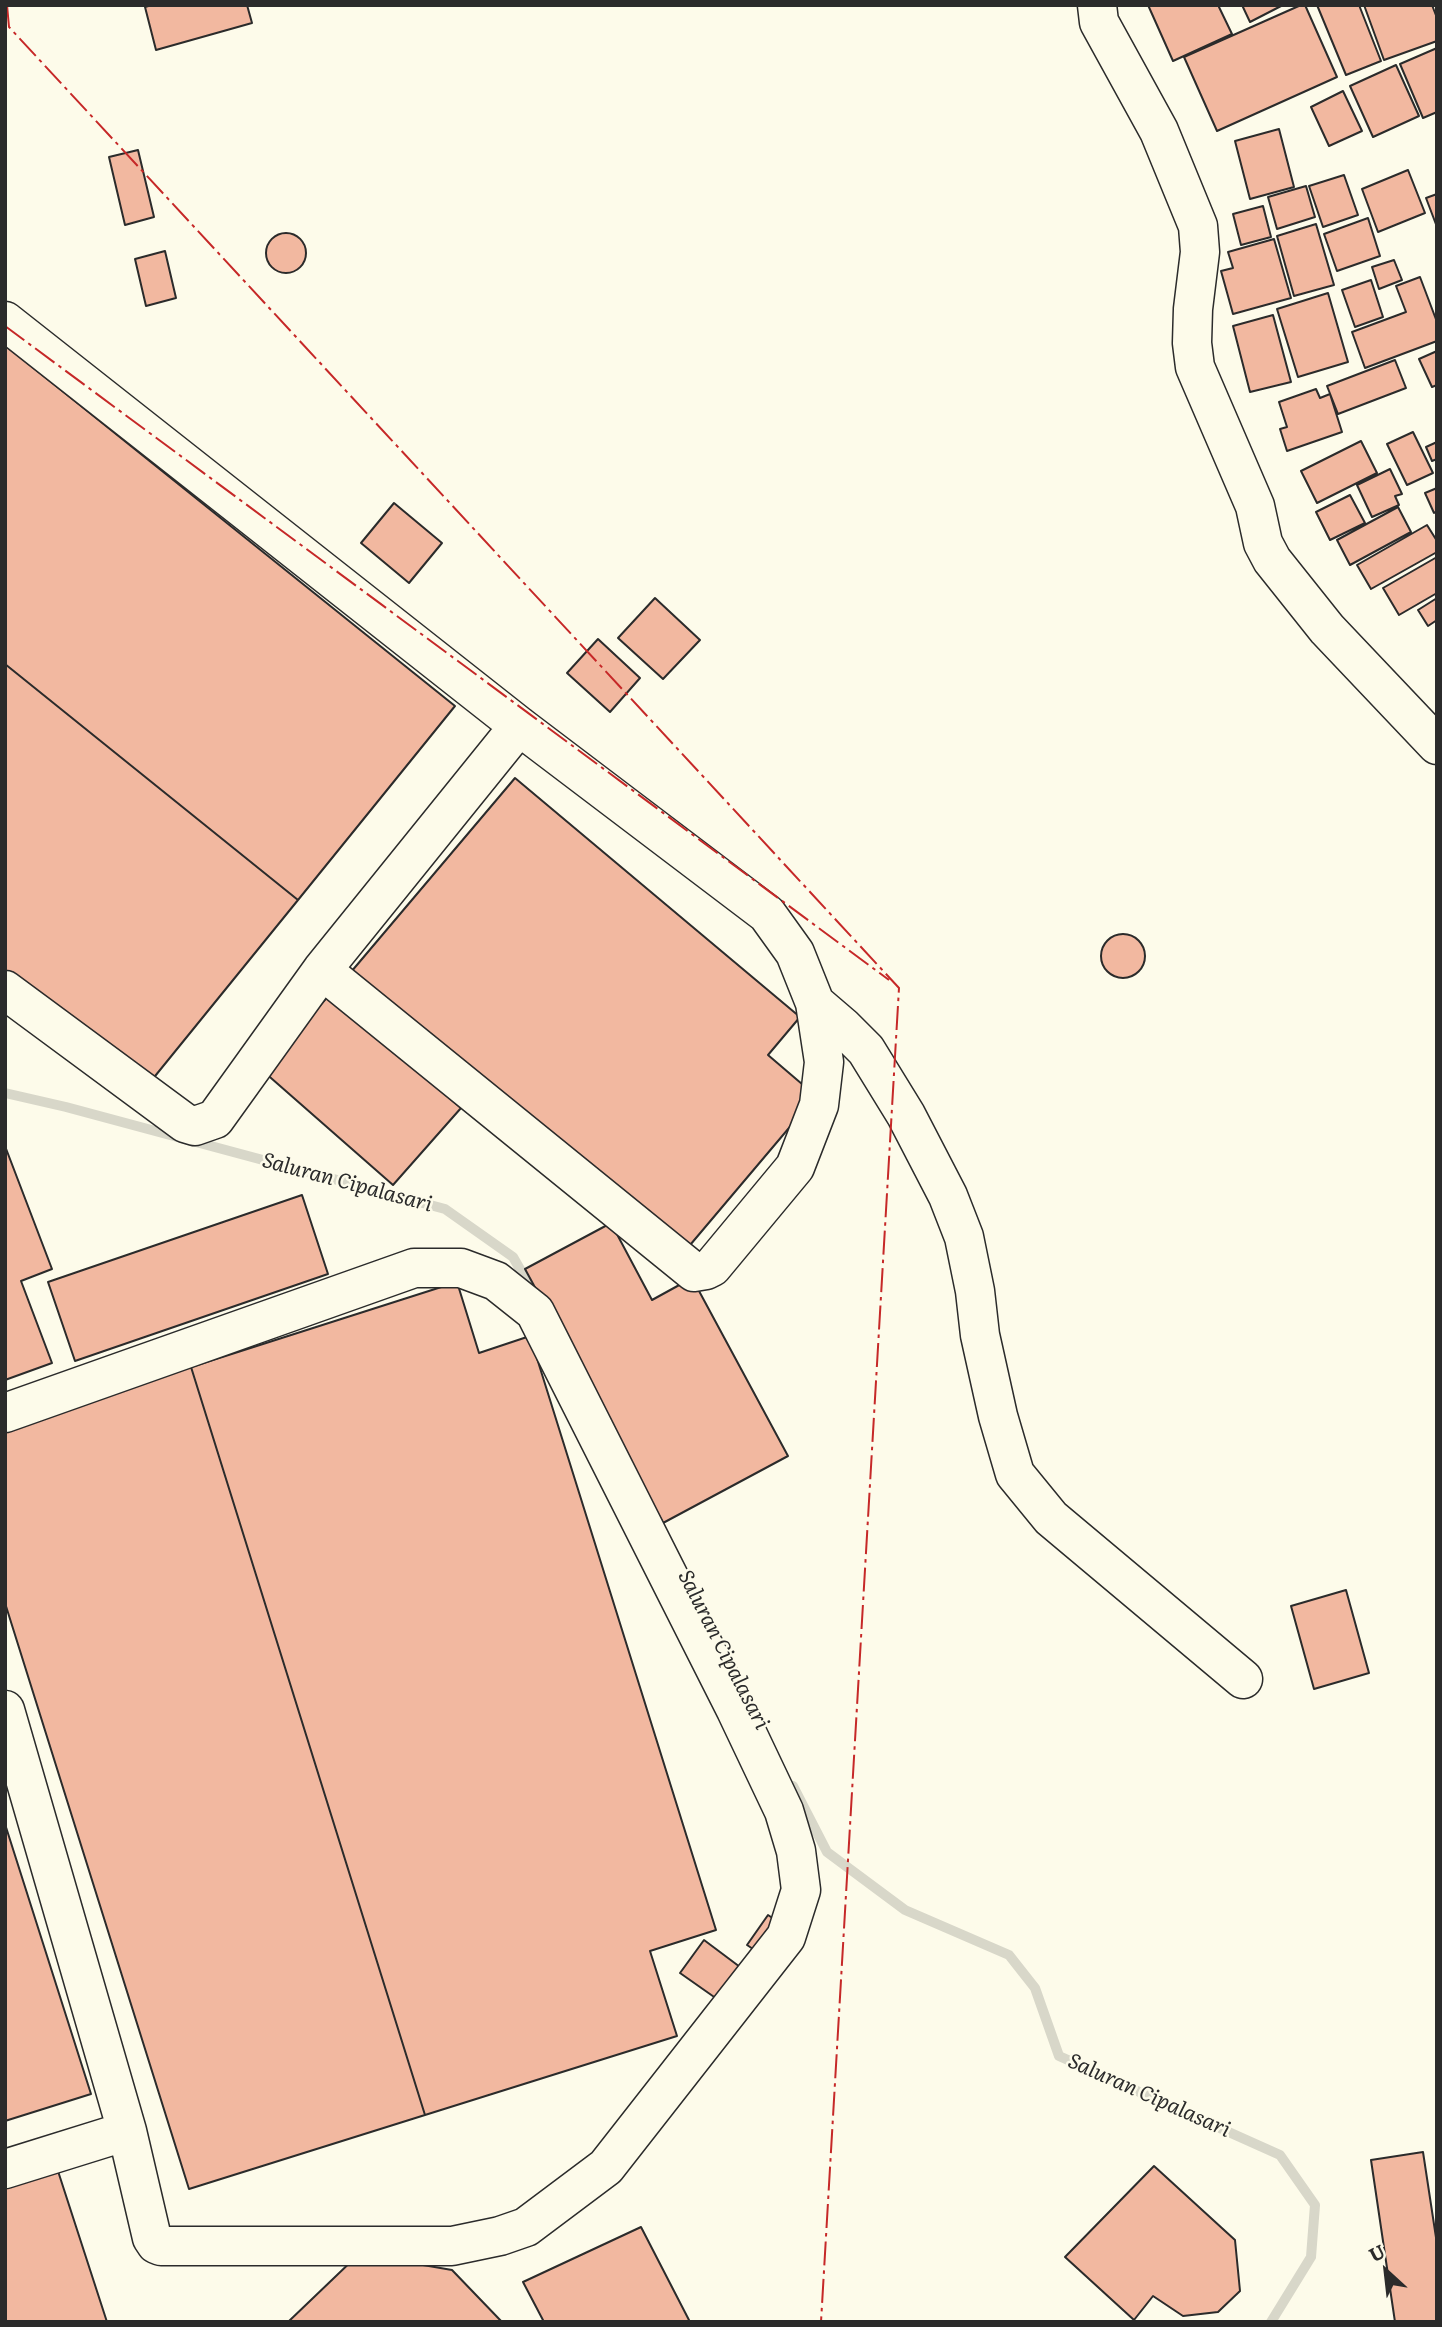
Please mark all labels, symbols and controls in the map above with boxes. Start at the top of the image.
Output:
water label: Saluran Cipalasari [259,1148,435,1218]
water label: Saluran Cipalasari [672,1566,774,1734]
water label: Saluran Cipalasari [1064,2049,1234,2143]
north arrow [1351,2236,1421,2306]
text: U [1363,2236,1389,2268]

